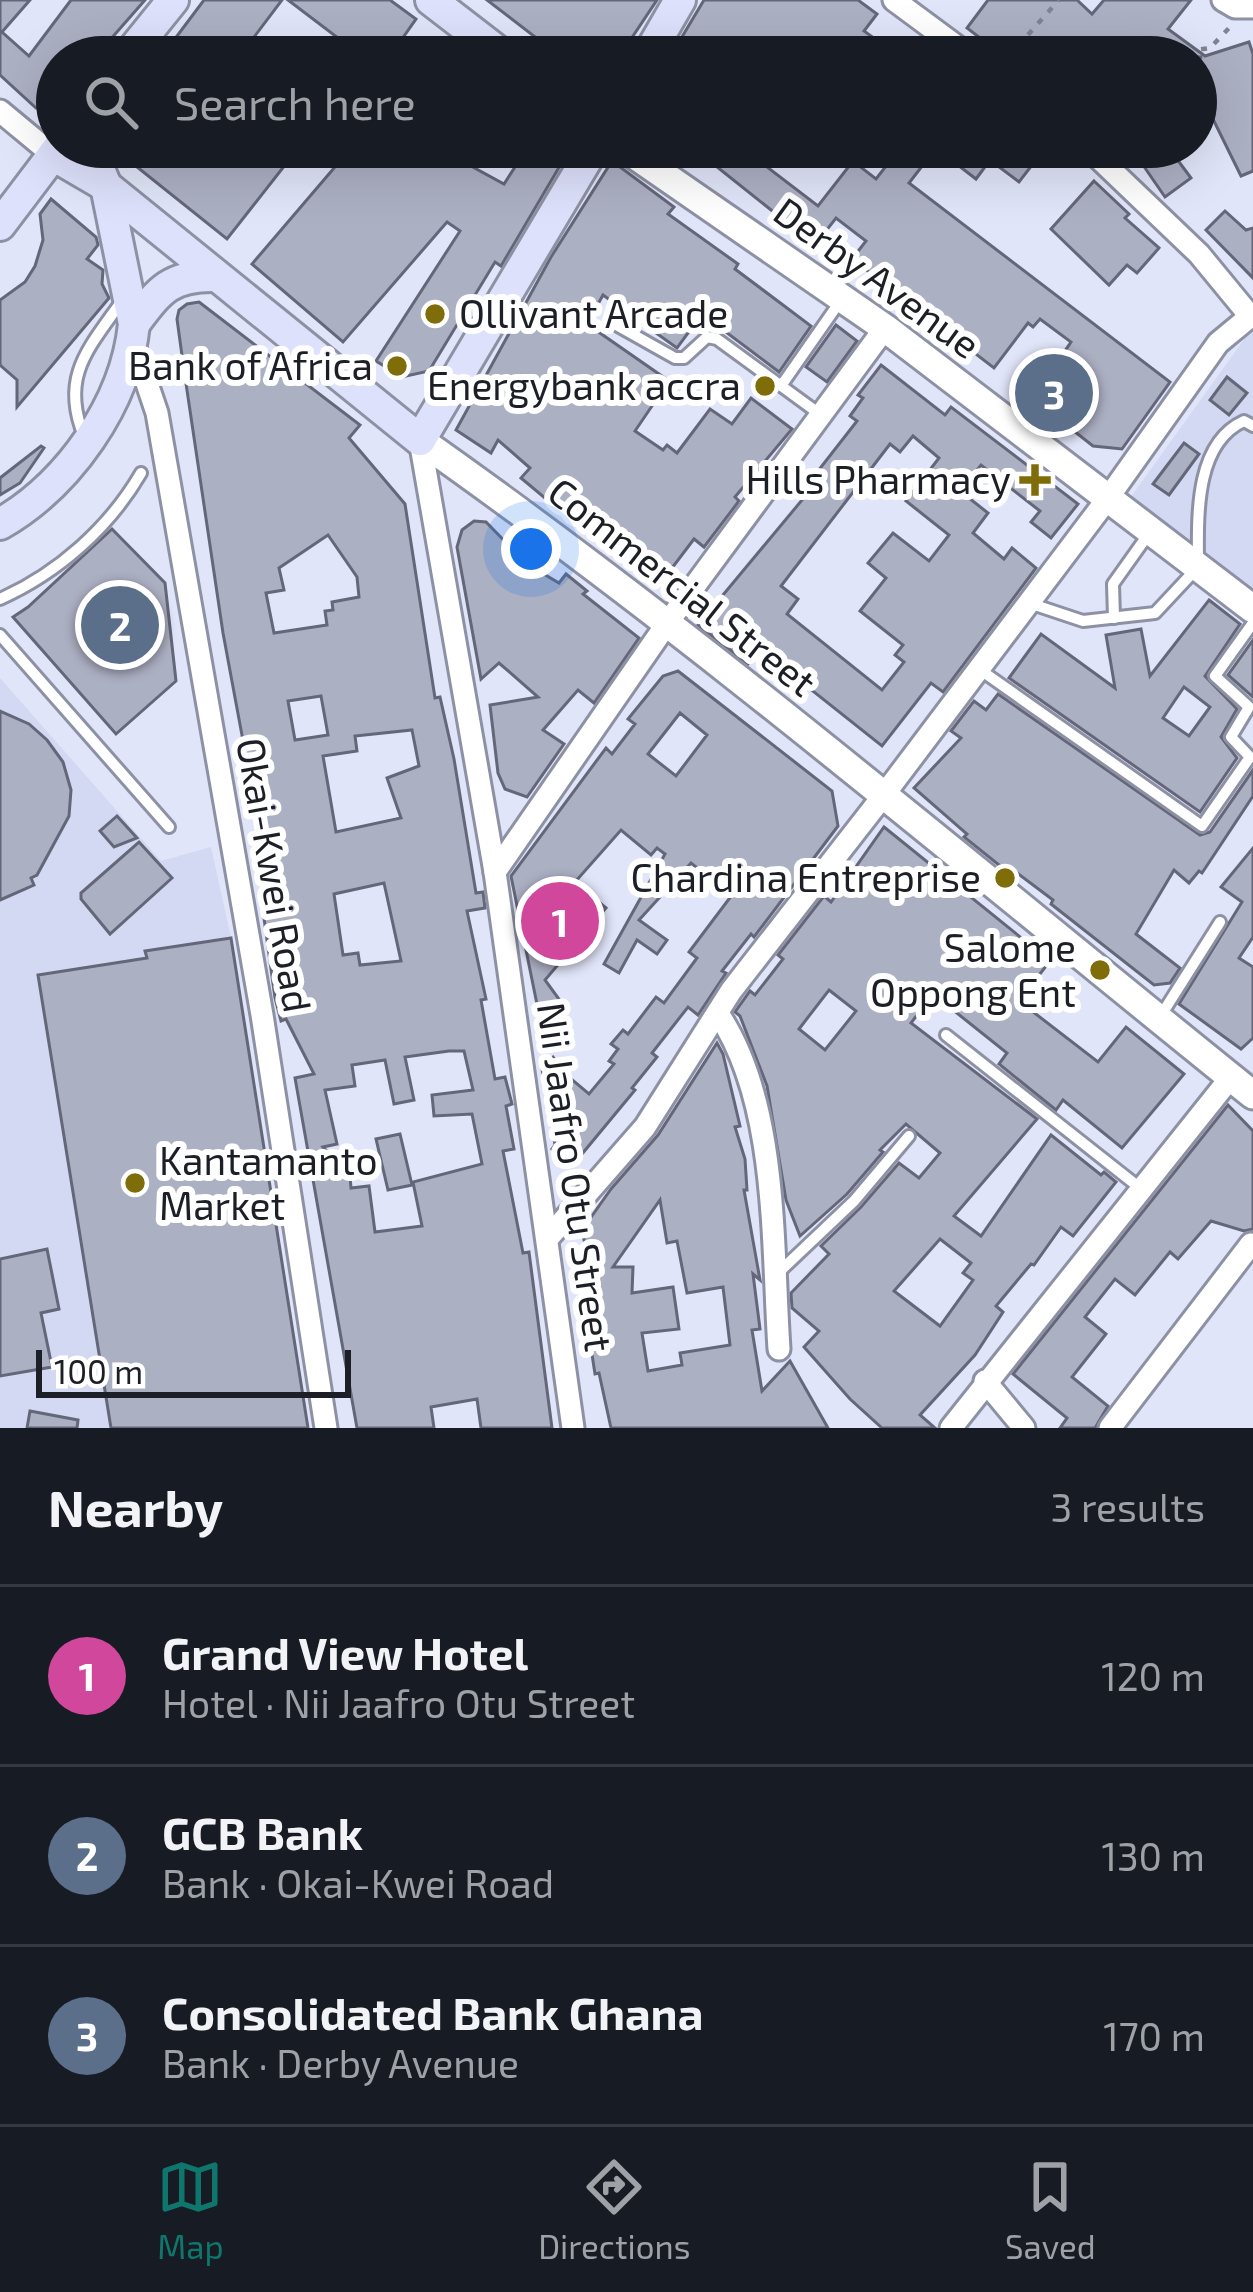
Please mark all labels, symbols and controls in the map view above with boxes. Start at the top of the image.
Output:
search box [36,36,1217,168]
icon: search [78,69,144,135]
text: Search here [174,75,416,129]
street label: Derby Avenue [766,186,990,367]
place label: Ollivant Arcade [459,289,728,336]
marker: Ollivant Arcade [422,301,448,327]
place label: Bank of Africa [128,341,373,388]
pin: 3 [1015,348,1093,438]
marker: Bank of Africa [384,353,410,379]
place label: Energybank accra [427,361,741,408]
marker: Energybank accra [752,373,778,399]
place label: Hills Pharmacy [746,455,1011,502]
street label: Commercial Street [540,467,826,705]
marker: Hills Pharmacy [1022,467,1048,493]
your location [501,519,561,579]
pin: 2 [81,580,159,670]
street label: Okai-Kwei Road [228,734,323,1016]
place label: Chardina Entreprise [631,853,981,900]
marker: Chardina Entreprise [992,865,1018,891]
pin: 1 [521,876,599,966]
place label: Salome Oppong Ent [870,923,1076,1015]
marker: Salome Oppong Ent [1087,957,1113,983]
street label: Nii Jaafro Otu Street [529,999,624,1354]
place label: Kantamanto Market [159,1136,378,1228]
marker: Kantamanto Market [122,1170,148,1196]
scale bar [36,1344,351,1397]
text: 100 m [54,1351,143,1391]
text: Nearby [48,1476,223,1537]
text: 3 results [1051,1483,1205,1530]
text: Grand View Hotel [162,1625,528,1679]
text: 1 [79,1652,95,1699]
text: 120 m [1101,1652,1205,1699]
text: Hotel · Nii Jaafro Otu Street [162,1679,635,1726]
text: GCB Bank [162,1805,363,1859]
text: 2 [76,1832,98,1879]
text: 130 m [1101,1832,1205,1879]
text: Bank · Okai-Kwei Road [162,1859,554,1906]
text: Consolidated Bank Ghana [162,1985,703,2039]
text: 3 [76,2012,98,2059]
text: 170 m [1103,2012,1205,2059]
text: Bank · Derby Avenue [162,2039,519,2086]
tab: Map [157,2154,224,2266]
tab: Directions [538,2154,690,2266]
tab: Saved [1005,2154,1096,2266]

